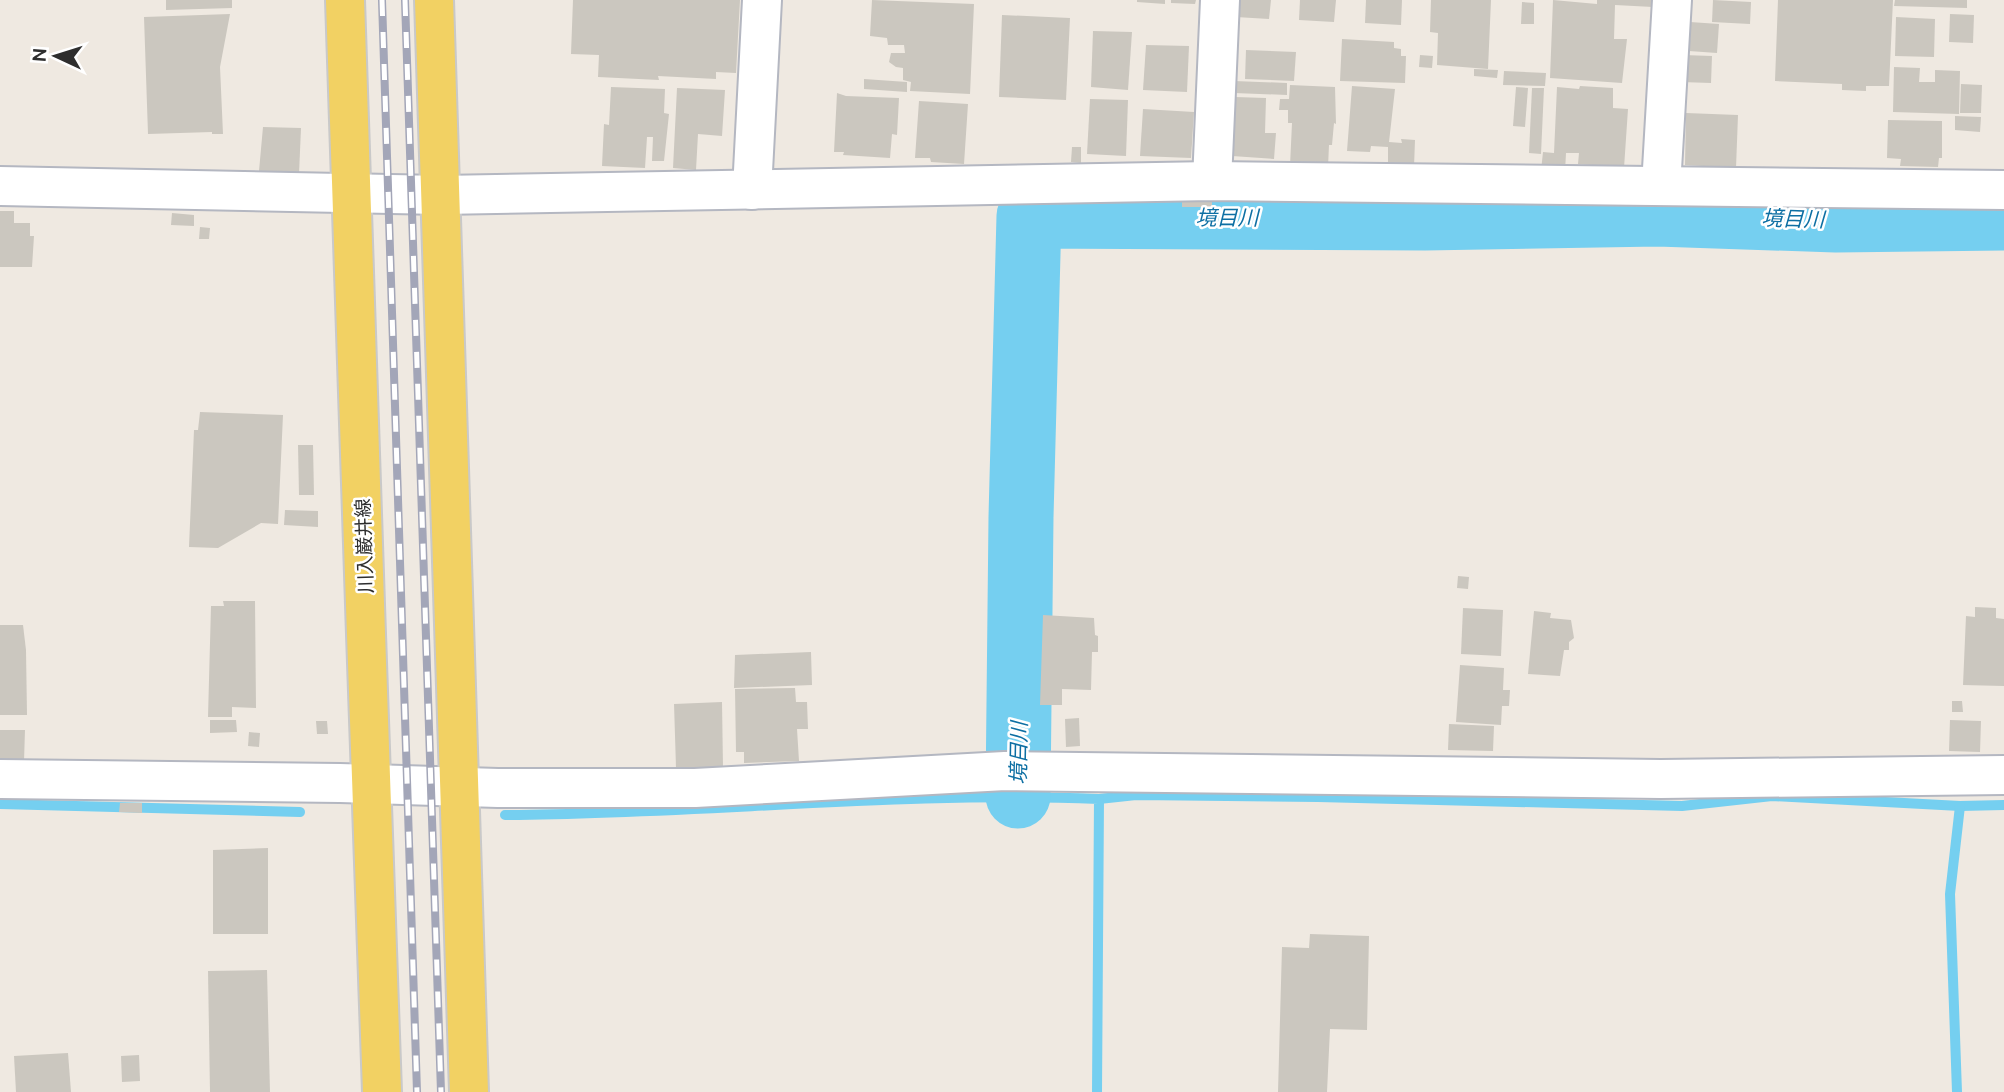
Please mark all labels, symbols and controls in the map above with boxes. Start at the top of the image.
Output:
north arrow [21,21,91,91]
text: N [28,47,51,63]
water label: 境目川 [1196,205,1260,229]
water label: 境目川 [1761,205,1827,231]
street label: 川入巌井線 [351,498,377,594]
water label: 境目川 [1005,719,1031,785]

